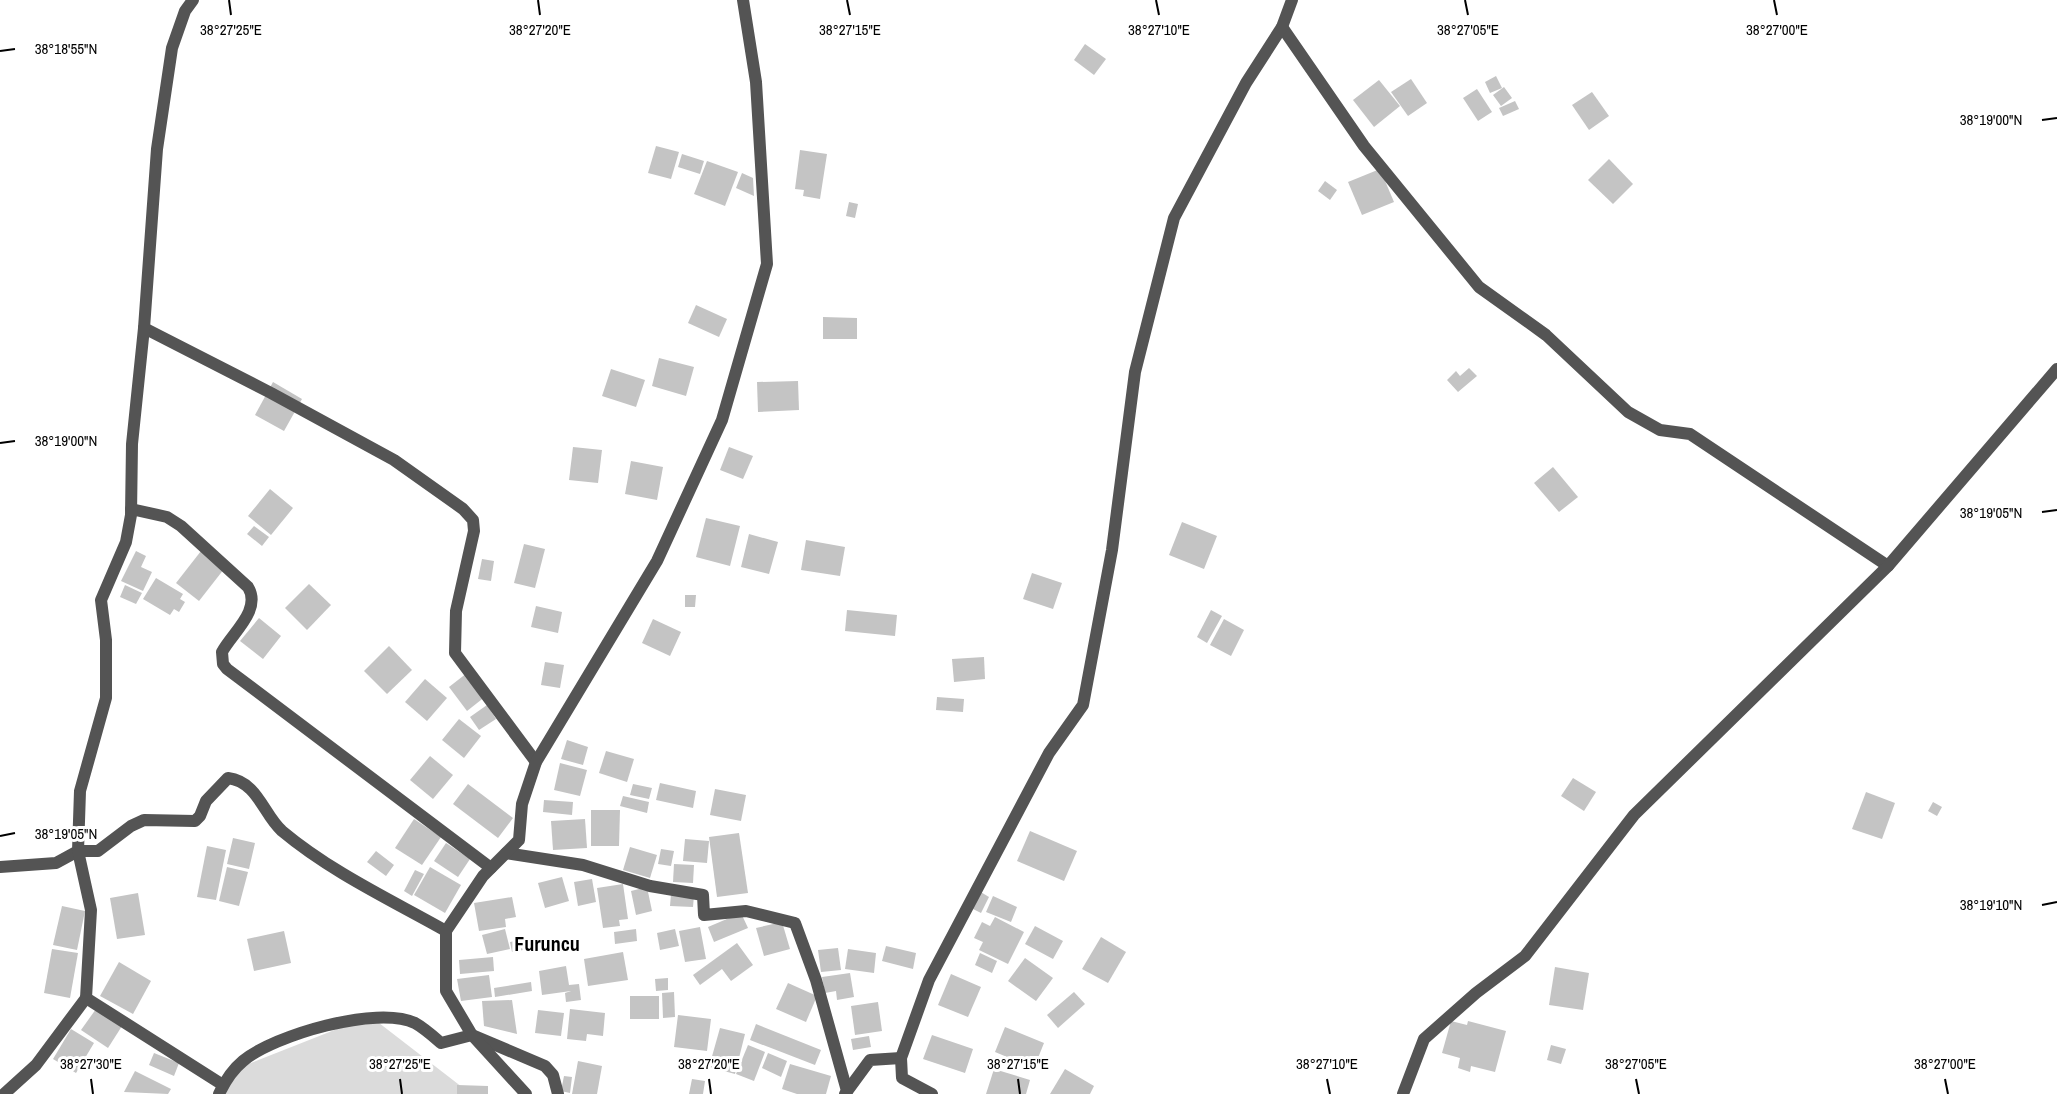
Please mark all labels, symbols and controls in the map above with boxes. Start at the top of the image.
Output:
text: 38°27'25"E [200,19,262,40]
text: 38°27'20"E [509,19,571,40]
text: 38°27'15"E [819,19,881,40]
text: 38°27'10"E [1128,19,1190,40]
text: 38°27'05"E [1437,19,1499,40]
text: 38°27'00"E [1746,19,1808,40]
text: 38°18'55"N [35,38,97,59]
text: 38°19'00"N [1960,109,2022,130]
text: 38°19'00"N [35,430,97,451]
text: 38°19'05"N [1960,502,2022,523]
text: 38°19'05"N [35,823,97,844]
text: 38°19'10"N [1960,894,2022,915]
district label: Furuncu [514,930,580,957]
text: 38°27'30"E [60,1053,122,1074]
text: 38°27'25"E [369,1053,431,1074]
text: 38°27'20"E [678,1053,740,1074]
text: 38°27'15"E [987,1053,1049,1074]
text: 38°27'10"E [1296,1053,1358,1074]
text: 38°27'05"E [1605,1053,1667,1074]
text: 38°27'00"E [1914,1053,1976,1074]

